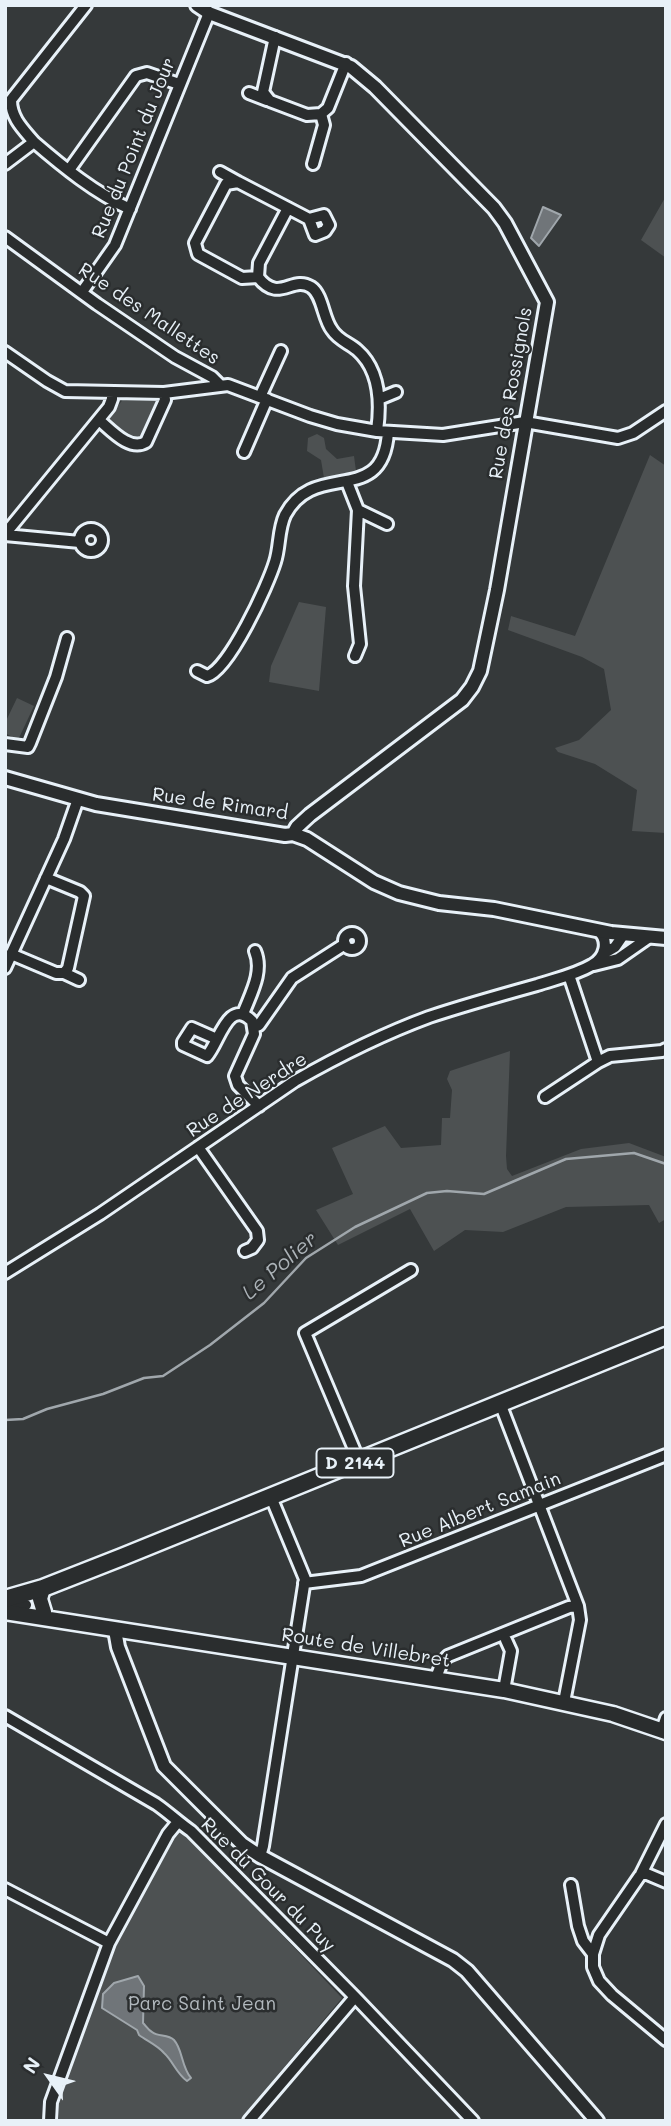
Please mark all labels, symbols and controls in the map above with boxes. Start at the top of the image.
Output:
street label: Rue du Point du Jour [87,54,181,242]
street label: Rue des Mallettes [74,258,224,370]
street label: Rue des Rossignols [485,305,537,481]
street label: Rue de Rimard [151,783,289,825]
street label: Rue de Nerdre [183,1048,311,1142]
water label: Le Polier [237,1227,323,1305]
road number: D 2144 [316,1448,394,1478]
street label: Rue Albert Samain [396,1467,564,1553]
street label: Route de Villebret [280,1623,452,1673]
street label: Rue du Gour du Puy [196,1813,340,1957]
park label: Parc Saint Jean [128,1993,276,2015]
north arrow [14,2042,84,2112]
text: N [17,2052,46,2078]

